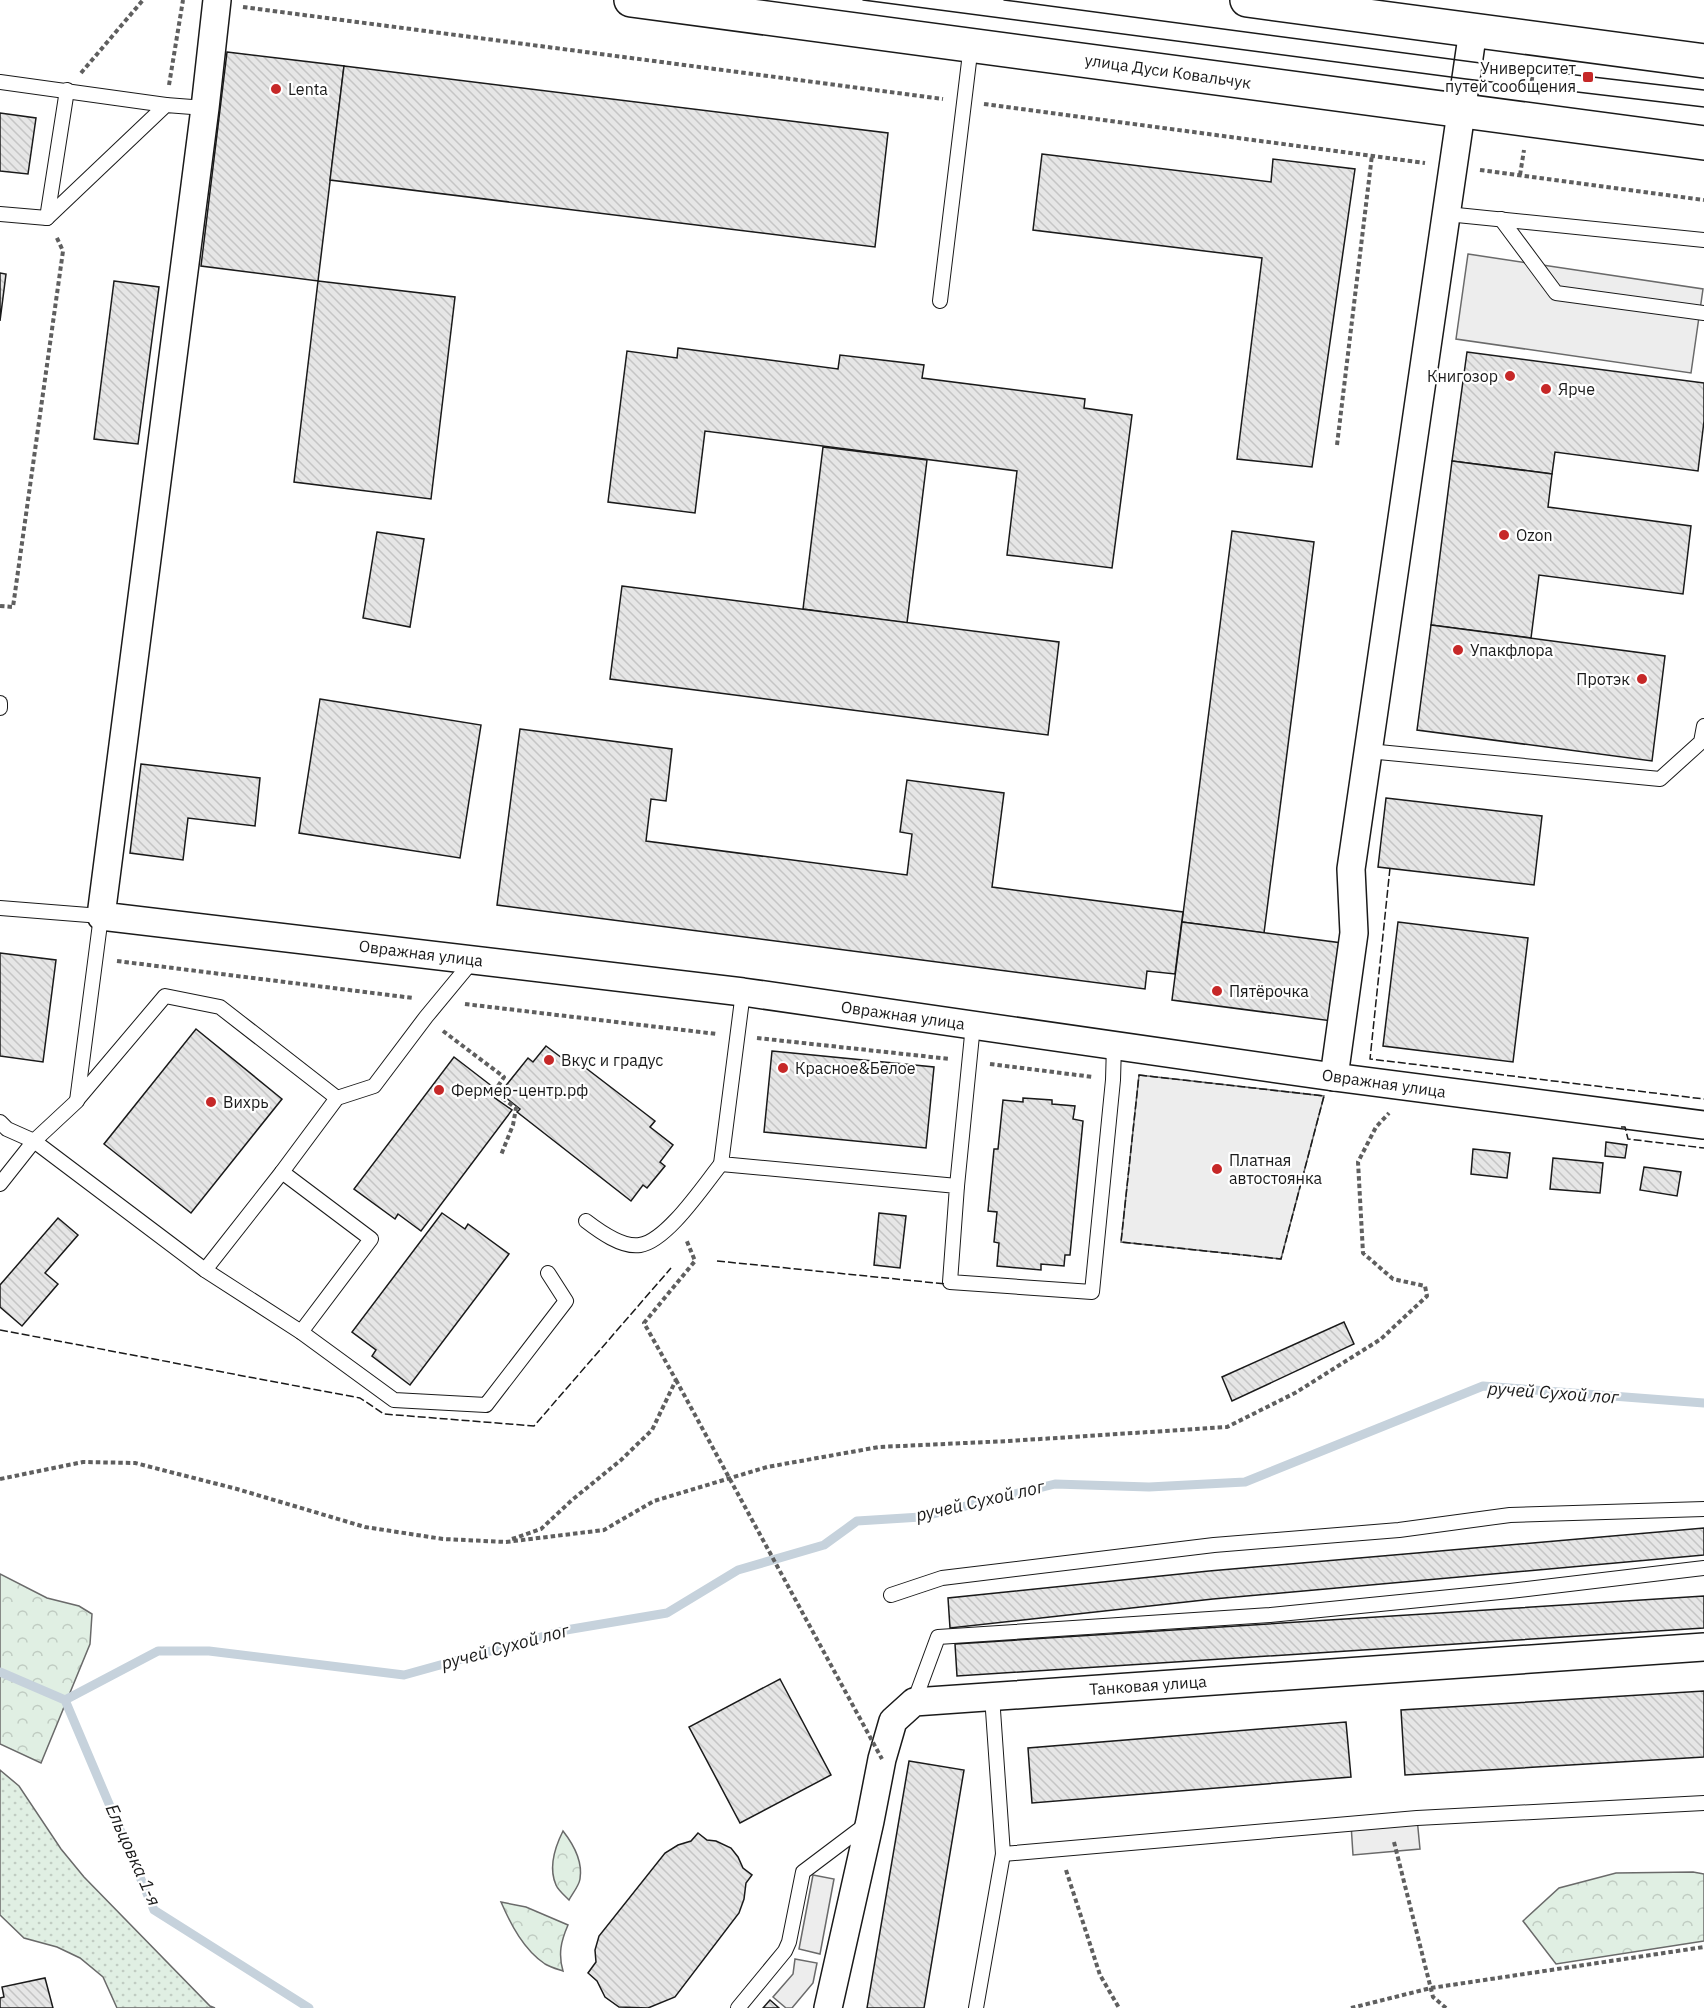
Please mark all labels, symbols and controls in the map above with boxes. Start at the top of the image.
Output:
street label: улица Дуси Ковальчук [1084,49,1253,93]
place label: Университет путей сообщения [1445,58,1576,96]
marker: Университет путей сообщения [1581,70,1595,84]
place label: Lenta [288,79,328,99]
marker: Lenta [269,82,283,96]
place label: Книгозор [1427,366,1498,386]
marker: Книгозор [1503,369,1517,383]
place label: Ярче [1558,379,1595,399]
marker: Ярче [1539,382,1553,396]
place label: Ozon [1516,525,1553,545]
marker: Ozon [1497,528,1511,542]
place label: Упакфлора [1470,640,1554,660]
marker: Упакфлора [1451,643,1465,657]
place label: Протэк [1576,669,1630,689]
marker: Протэк [1635,672,1649,686]
street label: Овражная улица [358,935,485,971]
place label: Пятёрочка [1229,981,1309,1001]
marker: Пятёрочка [1210,984,1224,998]
street label: Овражная улица [840,996,967,1034]
place label: Вкус и градус [561,1050,663,1070]
marker: Вкус и градус [542,1053,556,1067]
place label: Красное&Белое [795,1058,916,1078]
marker: Красное&Белое [776,1061,790,1075]
street label: Овражная улица [1321,1064,1448,1102]
place label: Фермер-центр.рф [451,1080,588,1100]
marker: Фермер-центр.рф [432,1083,446,1097]
place label: Вихрь [223,1092,269,1112]
marker: Вихрь [204,1095,218,1109]
place label: Платная автостоянка [1229,1150,1323,1188]
marker: Платная автостоянка [1210,1162,1224,1176]
water label: ручей Сухой лог [1486,1376,1621,1409]
water label: ручей Сухой лог [912,1474,1048,1527]
water label: ручей Сухой лог [438,1618,573,1675]
street label: Танковая улица [1089,1671,1208,1699]
water label: Ельцовка 1-я [101,1800,166,1909]

